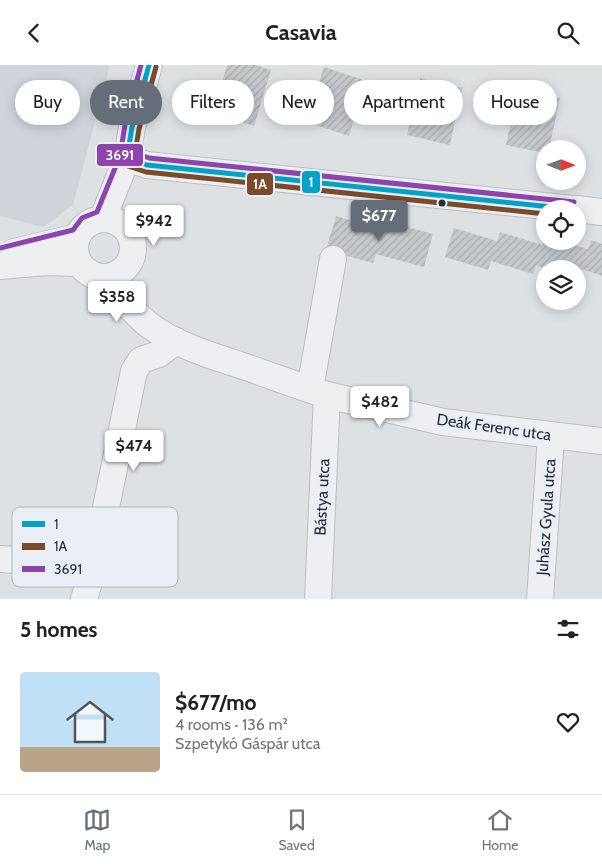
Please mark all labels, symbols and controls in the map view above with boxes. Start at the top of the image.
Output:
icon: back [20,19,48,47]
text: Casavia [265,19,337,46]
icon: search [554,19,582,47]
chip: Buy [15,80,80,125]
chip: Rent [90,80,162,125]
chip: Filters [172,80,254,125]
chip: New [264,80,334,125]
chip: Apartment [344,80,463,125]
chip: House [473,80,557,125]
north arrow [536,140,586,190]
map controls [536,140,586,310]
line badge: 3691 [96,143,144,167]
text: 3691 [106,146,134,164]
line badge: 1 [301,170,321,194]
line badge: 1A [246,172,274,196]
text: 1 [308,173,314,191]
text: 1A [253,175,267,193]
unlabelled marker [437,198,447,208]
pin: $677 [349,199,409,242]
button: locate [536,200,586,250]
pin: $942 [124,205,184,247]
text: $677 [362,206,396,225]
text: $942 [136,211,172,230]
button: layers [536,260,586,310]
pin: $358 [87,281,147,323]
text: $358 [99,287,135,306]
pin: $482 [350,385,410,428]
text: $482 [361,392,399,411]
street label: Deák Ferenc utca [435,410,553,444]
pin: $474 [104,429,164,472]
text: $474 [116,436,152,455]
street label: Bástya utca [310,458,334,536]
street label: Juhász Gyula utca [532,458,560,577]
legend [12,507,178,587]
text: 1 [54,515,59,533]
text: 1A [54,537,68,555]
text: 3691 [54,560,82,578]
icon: filters [554,615,582,643]
text: 5 homes [20,617,98,642]
text: $677/mo [175,690,257,715]
icon: home [60,692,120,752]
icon: heart [554,708,582,736]
text: 4 rooms · 136 m² [175,715,288,734]
text: Szpetykó Gáspár utca [175,734,320,753]
tab: Map [83,806,111,854]
tab: Saved [278,806,315,854]
tab: Home [482,806,519,854]

